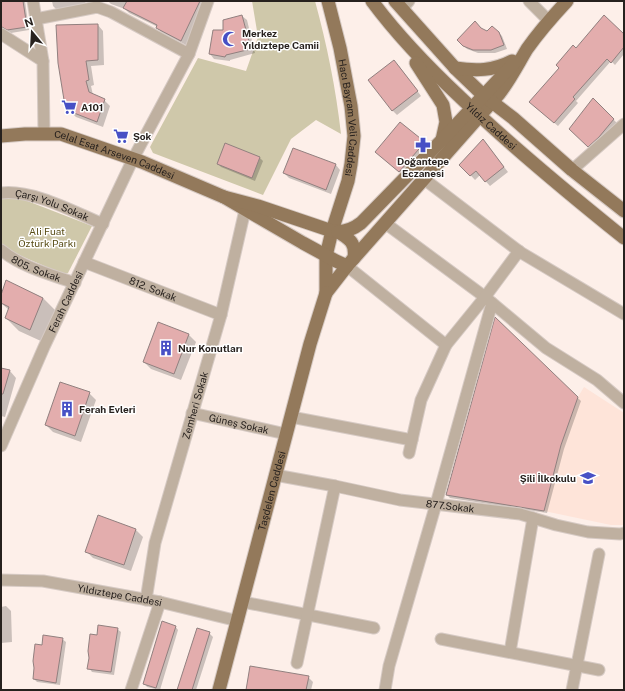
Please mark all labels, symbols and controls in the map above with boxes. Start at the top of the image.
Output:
north arrow [12,12,52,52]
text: N [23,15,35,30]
place label: Merkez Yıldıztepe Camii [242,27,319,51]
mosque icon: Merkez Yıldıztepe Camii [221,30,239,48]
street label: Hacı Bayram Veli Caddesi [336,58,360,177]
supermarket icon: A101 [60,98,78,116]
street label: Yıldız Caddesi [463,100,519,152]
place label: A101 [81,101,103,113]
supermarket icon: Şok [112,127,130,145]
street label: Celal Esat Arseven Caddesi [54,128,176,181]
place label: Şok [133,130,152,142]
pharmacy icon: Doğantepe Eczanesi [414,136,432,154]
place label: Doğantepe Eczanesi [397,155,449,179]
street label: Çarşı Yolu Sokak [14,187,91,223]
park label: Ali Fuat Öztürk Parkı [18,225,76,249]
street label: 805. Sokak [9,253,63,284]
street label: Ferah Caddesi [46,269,85,334]
street label: 812. Sokak [127,274,179,303]
building icon: Nur Konutları [157,339,175,357]
place label: Nur Konutları [178,342,243,354]
street label: Zemheri Sokak [179,370,210,441]
building icon: Ferah Evleri [58,400,76,418]
place label: Ferah Evleri [79,403,136,415]
street label: Güneş Sokak [208,411,270,436]
street label: Taşdelen Caddesi [255,450,288,532]
school or university icon: Şili İlkokulu [579,469,597,487]
place label: Şili İlkokulu [520,472,576,484]
street label: 877.Sokak [425,497,475,515]
street label: Yıldıztepe Caddesi [77,581,163,608]

